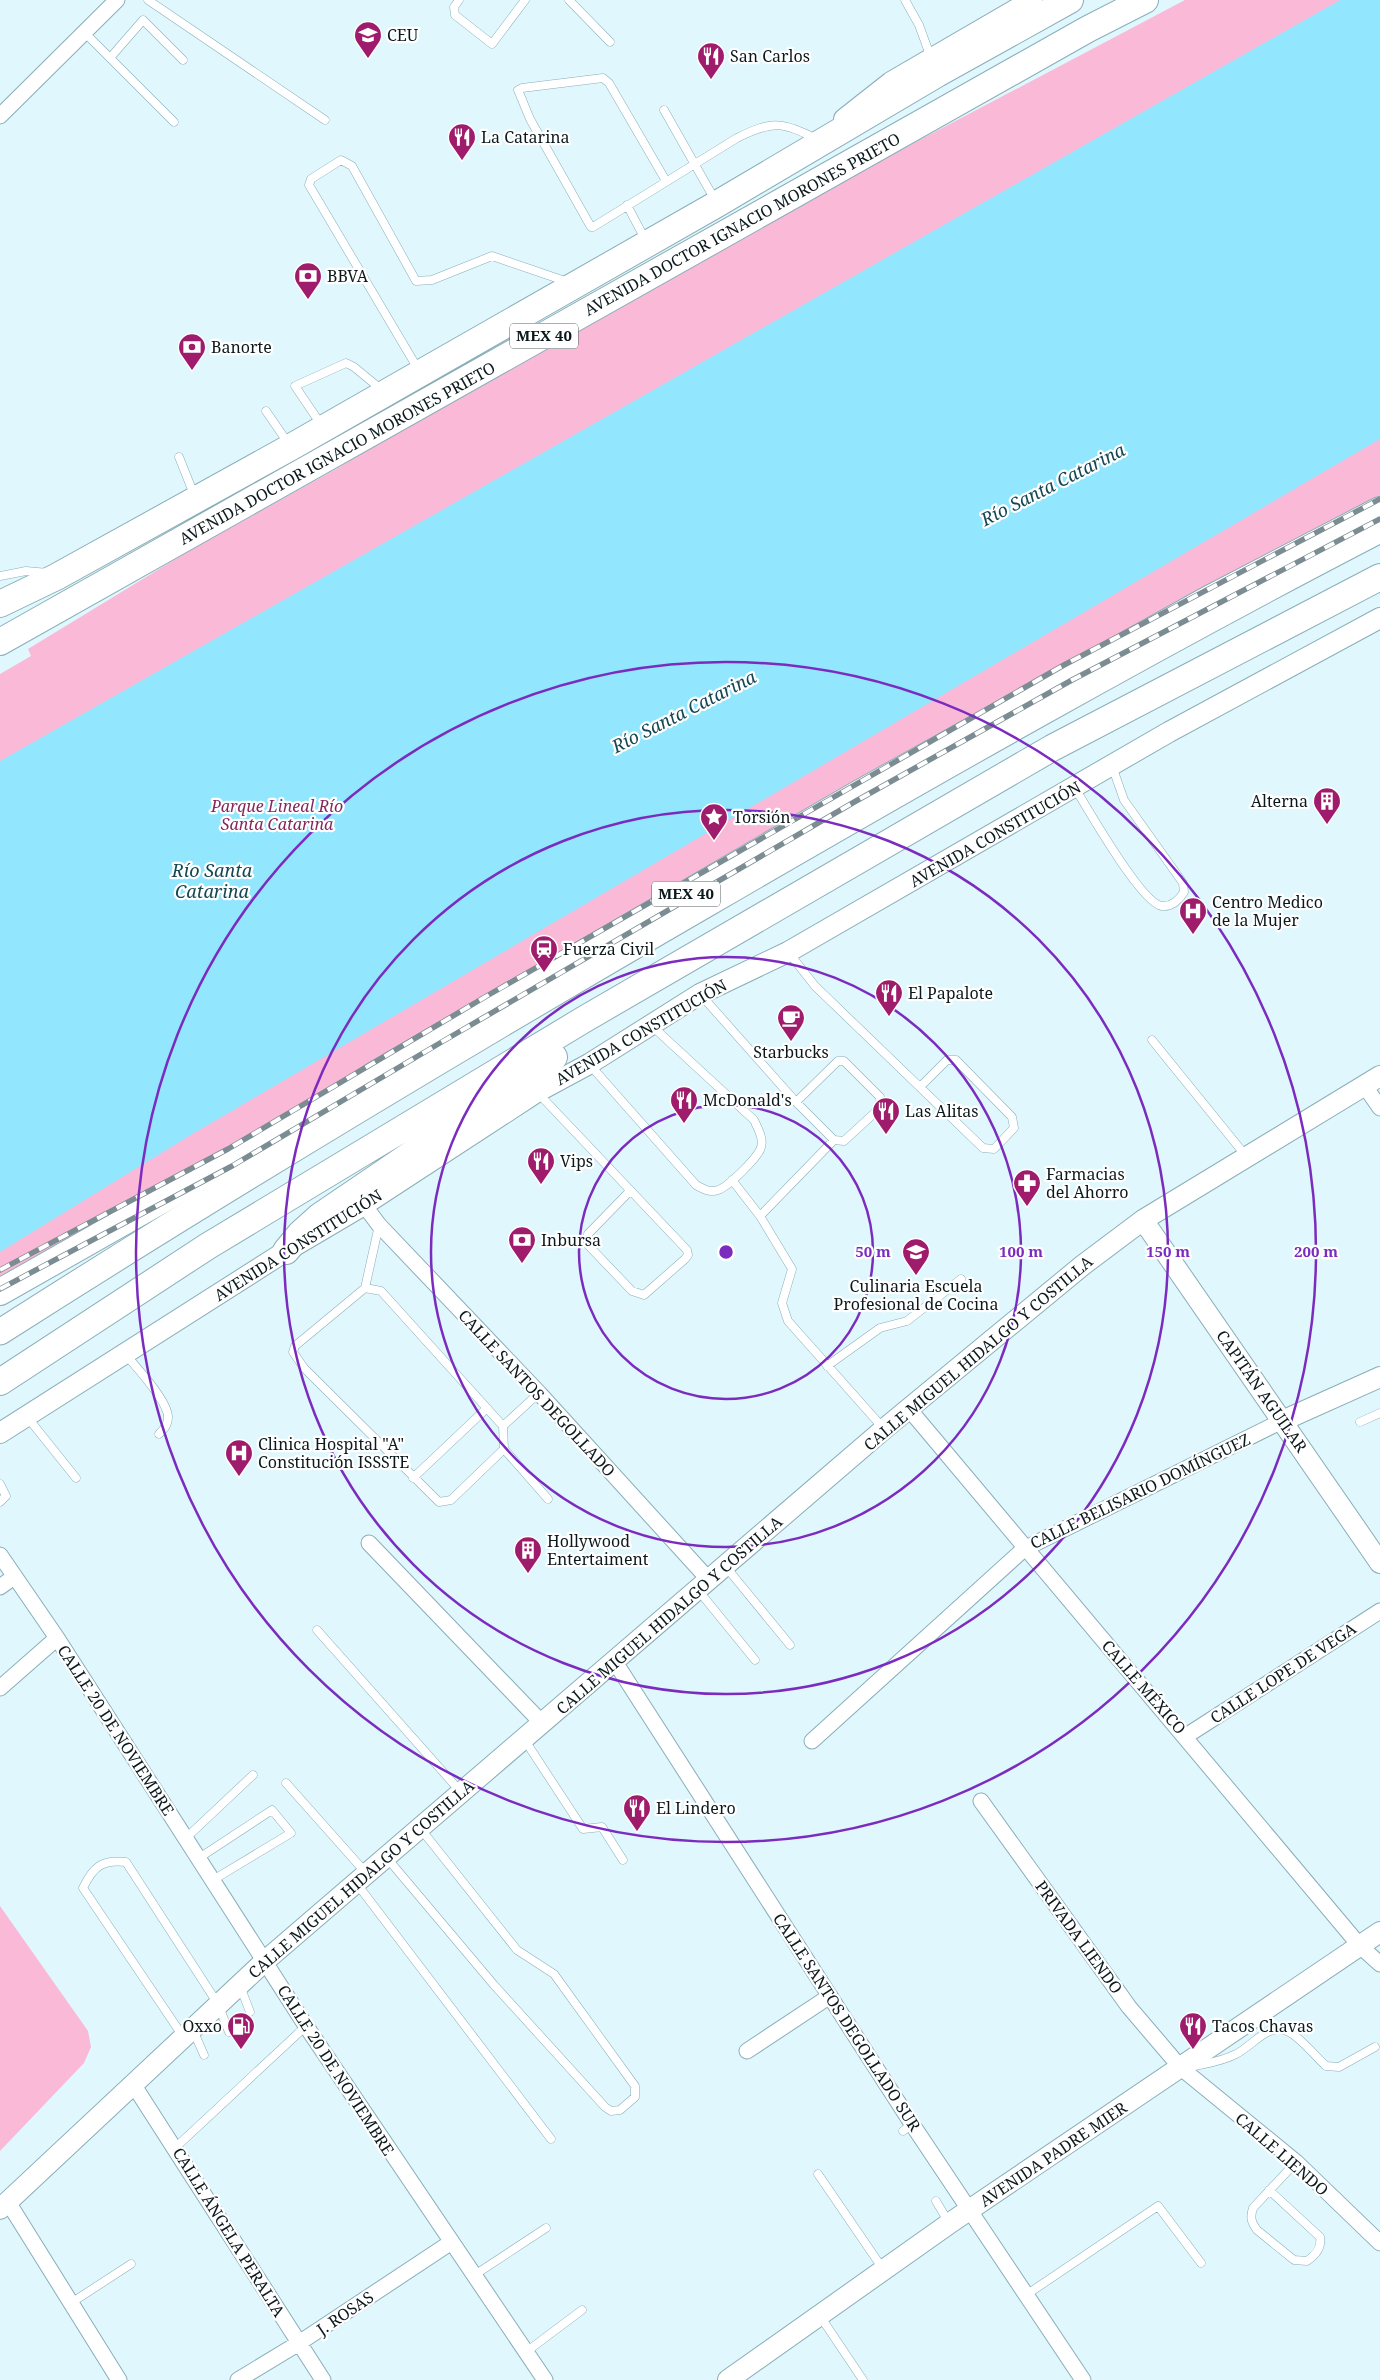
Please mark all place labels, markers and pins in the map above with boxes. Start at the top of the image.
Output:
school or university icon: CEU [353,20,383,59]
place label: CEU [387,24,419,46]
restaurant icon: San Carlos [696,41,726,80]
place label: San Carlos [730,45,810,67]
restaurant icon: La Catarina [447,122,477,161]
place label: La Catarina [481,126,570,148]
bank icon: BBVA [293,261,323,300]
place label: BBVA [327,265,369,287]
bank icon: Banorte [177,332,207,371]
place label: Banorte [211,336,272,358]
building icon: Alterna [1312,786,1342,825]
place label: Alterna [1251,790,1308,812]
place icon: Torsión [699,802,729,841]
place label: Torsión [733,806,791,828]
place label: Centro Medico de la Mujer [1212,891,1323,931]
hospital icon: Centro Medico de la Mujer [1178,896,1208,935]
station icon: Fuerza Civil [529,934,559,973]
place label: Fuerza Civil [563,938,654,960]
restaurant icon: El Papalote [874,978,904,1017]
place label: El Papalote [908,982,993,1004]
cafe icon: Starbucks [776,1003,806,1042]
place label: Starbucks [753,1041,829,1063]
restaurant icon: McDonald's [669,1085,699,1124]
place label: McDonald's [703,1089,792,1111]
restaurant icon: Las Alitas [871,1096,901,1135]
place label: Las Alitas [905,1100,979,1122]
restaurant icon: Vips [526,1146,556,1185]
place label: Vips [560,1150,593,1172]
place label: Farmacias del Ahorro [1046,1163,1128,1203]
pharmacy icon: Farmacias del Ahorro [1012,1168,1042,1207]
bank icon: Inbursa [507,1225,537,1264]
place label: Inbursa [541,1229,601,1251]
school or university icon: Culinaria Escuela Profesional de Cocina [901,1237,931,1276]
centre of rings [717,1243,735,1261]
place label: Culinaria Escuela Profesional de Cocina [834,1275,998,1315]
place label: Clinica Hospital "A" Constitución ISSSTE [258,1433,409,1473]
hospital icon: Clinica Hospital "A" Constitución ISSSTE [224,1438,254,1477]
place label: Hollywood Entertaiment [547,1530,649,1570]
building icon: Hollywood Entertaiment [513,1535,543,1574]
restaurant icon: El Lindero [622,1793,652,1832]
place label: El Lindero [656,1797,736,1819]
fuel station icon: Oxxo [226,2011,256,2050]
restaurant icon: Tacos Chavas [1178,2011,1208,2050]
place label: Oxxo [182,2015,222,2037]
place label: Tacos Chavas [1212,2015,1313,2037]

